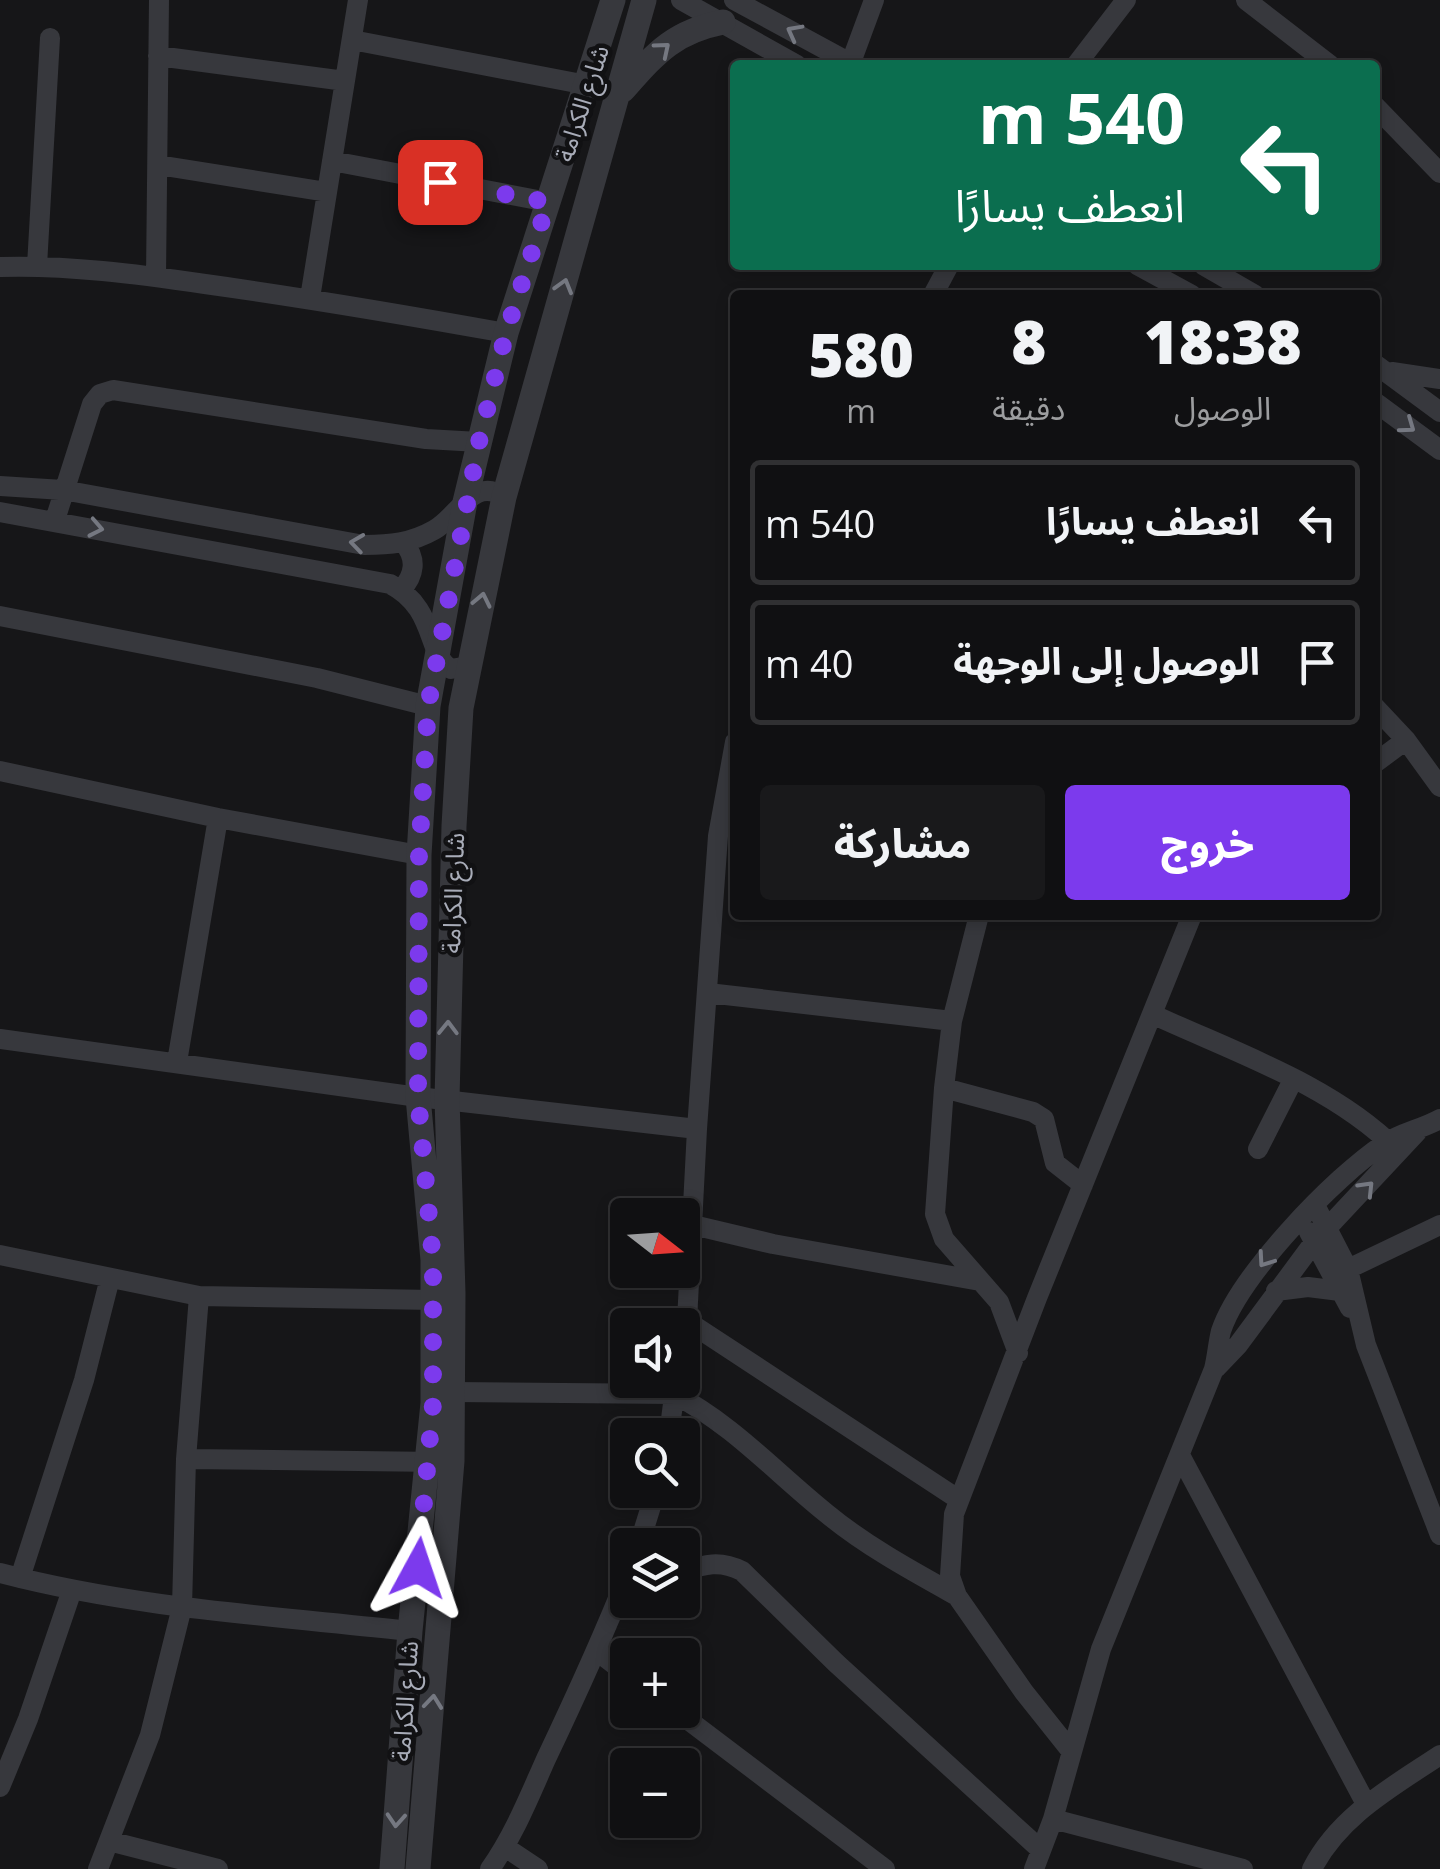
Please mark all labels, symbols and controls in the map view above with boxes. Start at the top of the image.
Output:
one-way arrow [787,25,805,45]
street label: شارع الكرامة [546,40,619,167]
one-way arrow [651,43,669,61]
text: 540 m [978,69,1185,165]
icon: left [1220,100,1350,230]
pin [398,140,483,225]
icon: arrive [413,155,468,210]
text: انعطف يسارًا [955,174,1185,235]
one-way arrow [552,278,573,295]
text: 8 [1011,300,1046,382]
text: 18:38 [1144,300,1302,382]
text: 580 [808,313,914,395]
text: دقيقة [992,386,1065,429]
text: الوصول [1174,386,1271,429]
text: m [846,389,876,432]
one-way arrow [1396,414,1415,432]
text: انعطف يسارًا [1046,494,1260,546]
icon: left [1290,495,1345,550]
text: 540 m [765,497,875,549]
one-way arrow [88,517,104,538]
one-way arrow [349,533,366,554]
one-way arrow [470,592,491,609]
text: الوصول إلى الوجهة [953,634,1260,686]
icon: arrive [1290,635,1345,690]
text: 40 m [765,637,854,689]
button: مشاركة [760,785,1045,900]
button: خروج [1065,785,1350,900]
street label: شارع الكرامة [433,832,474,954]
one-way arrow [438,1020,459,1036]
one-way arrow [1355,1181,1373,1199]
north arrow [610,1198,700,1288]
map controls [610,1198,700,1838]
one-way arrow [1259,1249,1277,1267]
button: sound [610,1308,700,1398]
button: search [610,1418,700,1508]
position arrow [366,1516,470,1620]
button: layers [610,1528,700,1618]
button: + [610,1638,700,1728]
street label: شارع الكرامة [383,1640,428,1763]
one-way arrow [421,1694,443,1710]
button: − [610,1748,700,1838]
one-way arrow [385,1812,407,1828]

